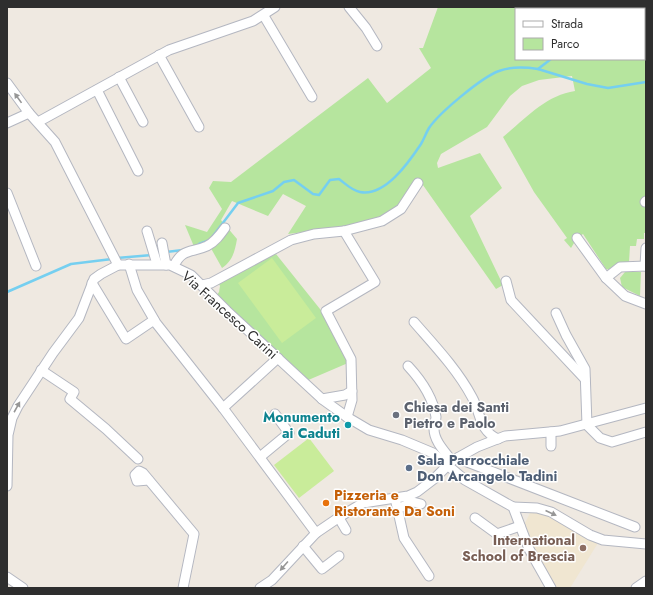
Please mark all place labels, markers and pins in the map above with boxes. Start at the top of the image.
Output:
place label: Chiesa dei Santi Pietro e Paolo [404,397,509,433]
place label: Monumento ai Caduti [263,407,340,443]
marker: Chiesa dei Santi Pietro e Paolo [391,410,401,420]
marker: Monumento ai Caduti [343,420,353,430]
place label: Sala Parrocchiale Don Arcangelo Tadini [417,450,557,486]
marker: Sala Parrocchiale Don Arcangelo Tadini [404,463,414,473]
place label: Pizzeria e Ristorante Da Soni [334,485,455,521]
marker: Pizzeria e Ristorante Da Soni [321,498,331,508]
place label: International School of Brescia [462,530,575,566]
marker: International School of Brescia [578,543,588,553]

